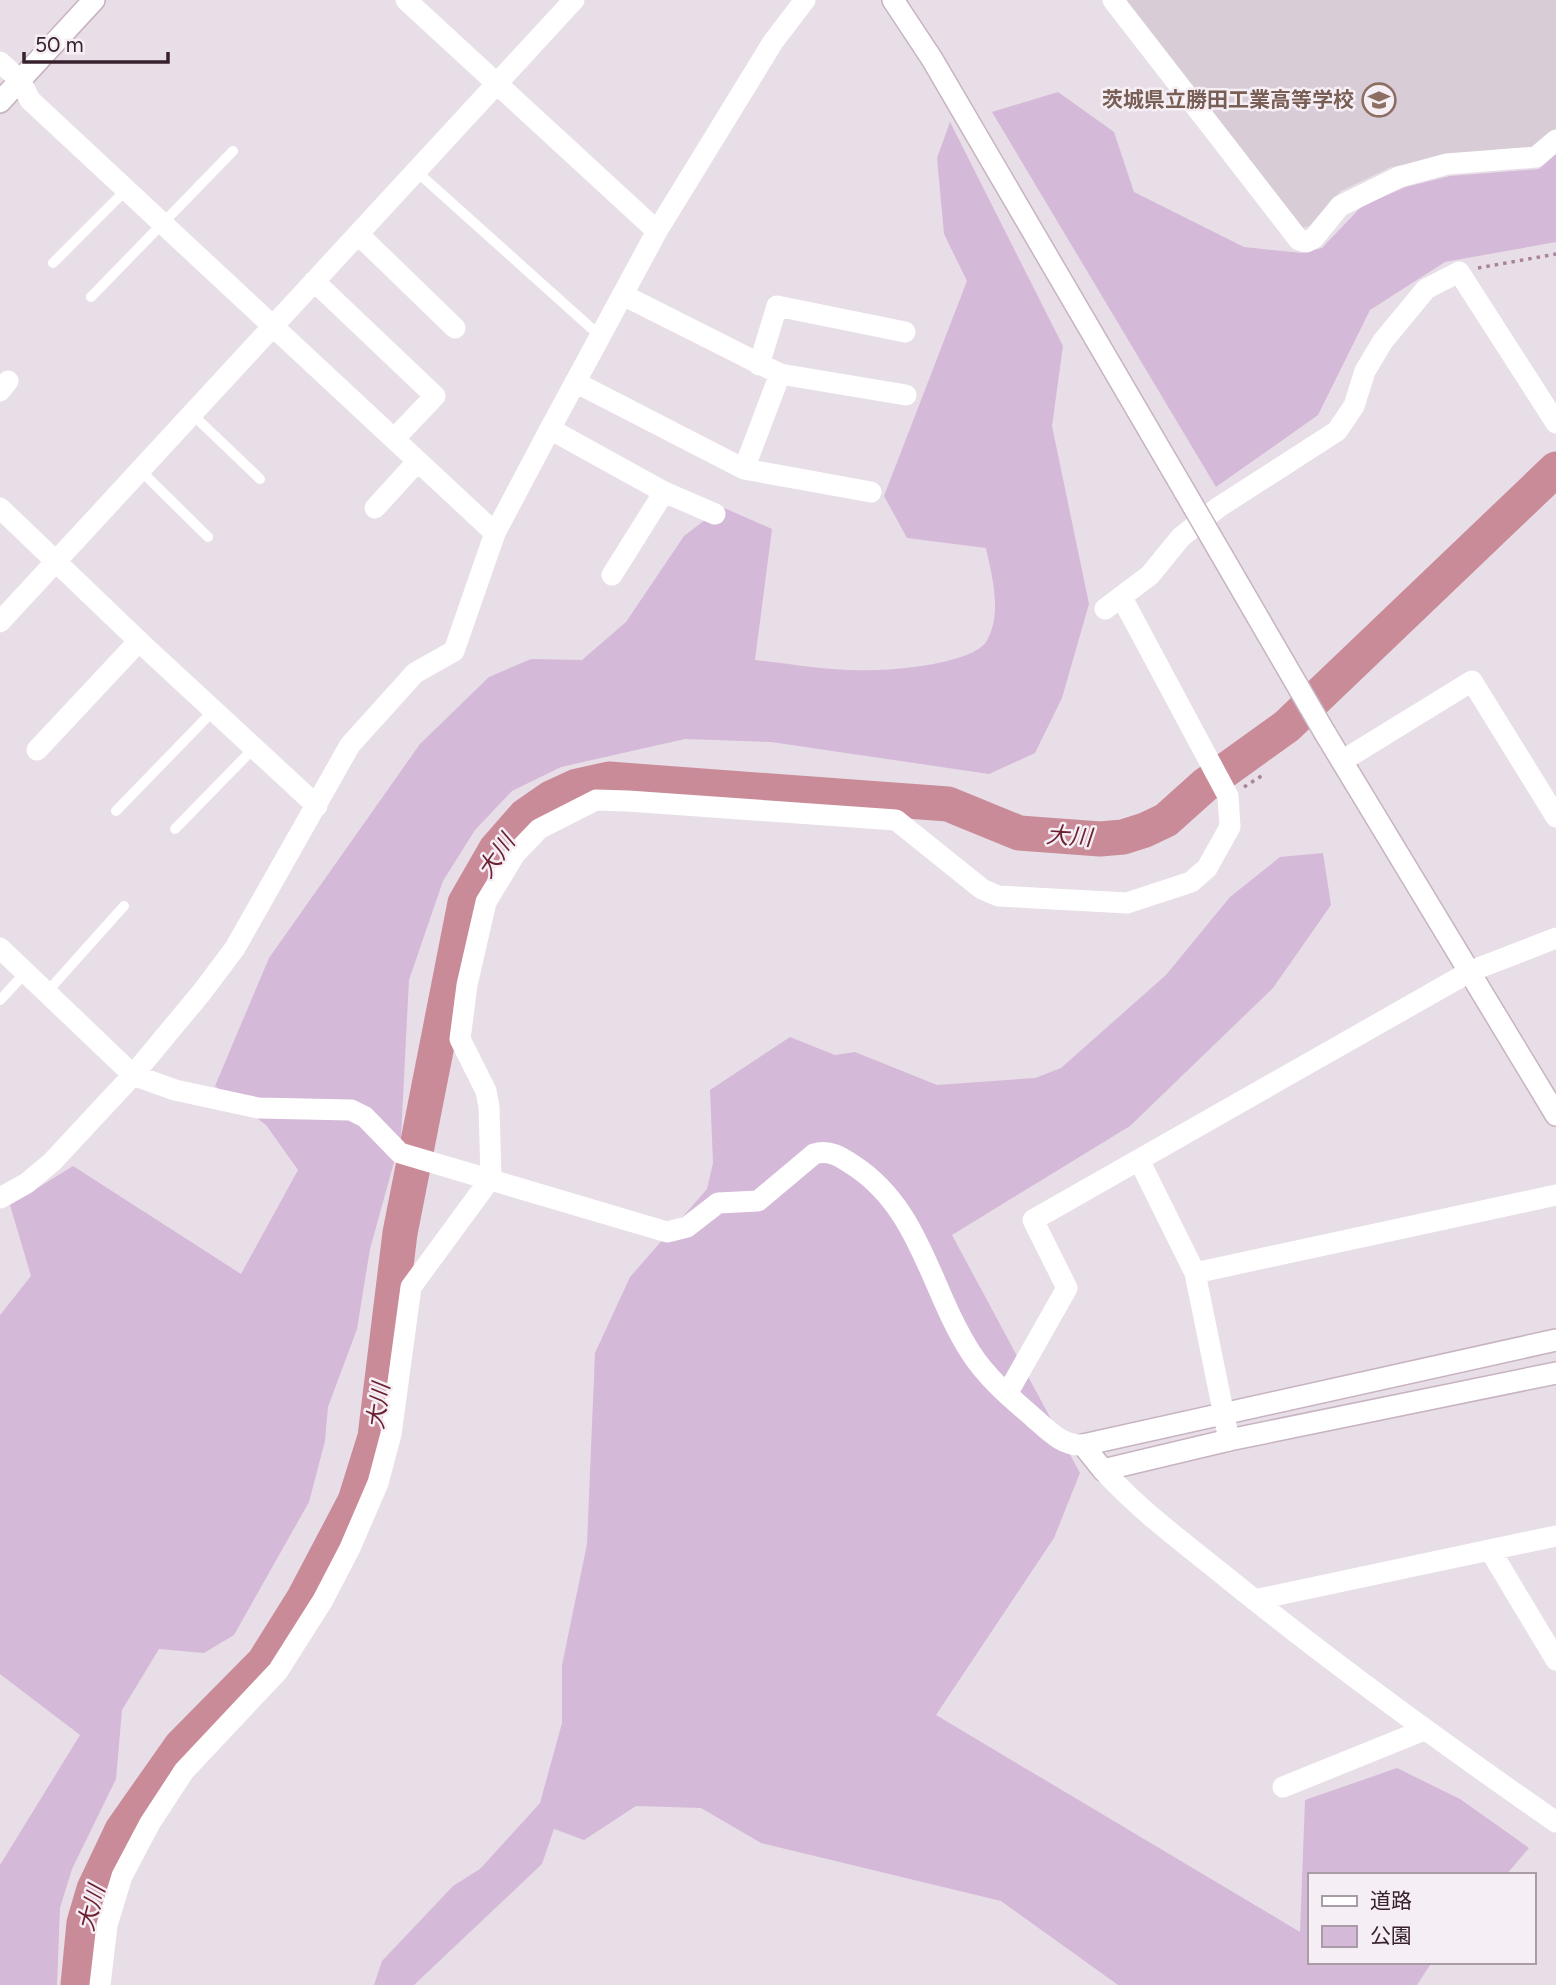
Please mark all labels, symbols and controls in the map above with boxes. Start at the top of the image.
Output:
scale bar [24,21,168,65]
text: 50 m [35,32,84,57]
school or university icon: 茨城県立勝田工業高等学校 [1360,81,1398,119]
place label: 茨城県立勝田工業高等学校 [1102,87,1354,112]
water label: 大川 [1045,820,1096,852]
water label: 大川 [471,827,522,883]
water label: 大川 [361,1378,395,1431]
legend [1308,1873,1535,1964]
water label: 大川 [72,1879,111,1934]
text: 道路 [1370,1888,1412,1913]
text: 公園 [1370,1923,1412,1948]

